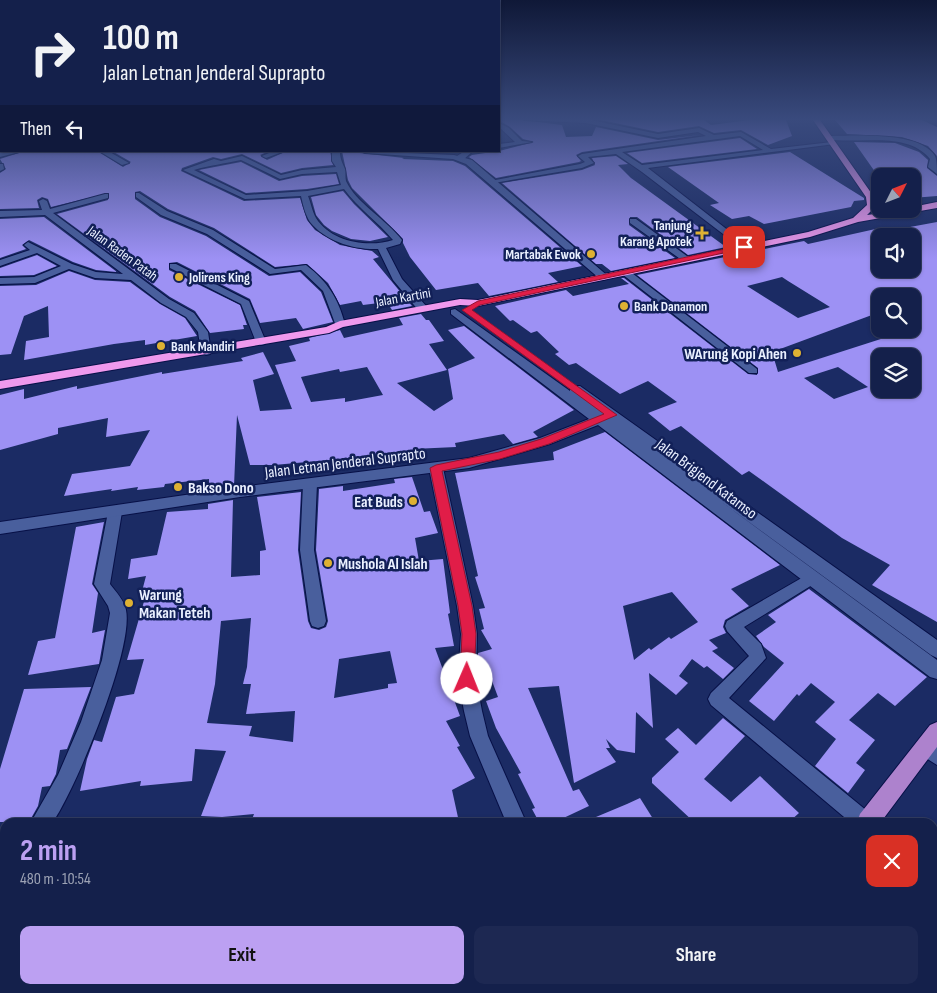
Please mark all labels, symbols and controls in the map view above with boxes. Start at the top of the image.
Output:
text: 100 m [103,17,179,60]
icon: right [20,20,85,85]
text: Jalan Letnan Jenderal Suprapto [103,60,325,87]
icon: left [61,115,89,143]
text: Then [20,118,51,141]
north arrow [871,168,921,218]
map controls [871,168,921,398]
place label: Tanjung Karang Apotek [620,217,692,250]
street label: Jalan Raden Patah [84,222,161,285]
pin [723,226,765,268]
marker: Tanjung Karang Apotek [696,227,708,239]
button: sound [871,228,921,278]
icon: arrive [730,233,758,261]
place label: Martabak Ewok [505,246,581,263]
marker: Martabak Ewok [585,248,597,260]
place label: Jolirens King [188,269,250,286]
marker: Jolirens King [173,271,185,283]
street label: Jalan Kartini [373,284,432,311]
button: search [871,288,921,338]
place label: Bank Danamon [634,298,707,315]
marker: Bank Danamon [618,300,630,312]
place label: Bank Mandiri [171,338,235,355]
marker: Bank Mandiri [155,340,167,352]
place label: WArung Kopi Ahen [684,345,787,364]
marker: WArung Kopi Ahen [791,347,803,359]
button: layers [871,348,921,398]
street label: Jalan Brigjend Katamso [651,434,760,523]
street label: Jalan Letnan Jenderal Suprapto [263,444,427,483]
place label: Bakso Dono [188,479,254,498]
marker: Bakso Dono [172,481,184,493]
place label: Eat Buds [354,493,403,512]
marker: Eat Buds [407,495,419,507]
place label: Mushola Al Islah [338,555,428,574]
marker: Mushola Al Islah [322,557,334,569]
place label: Warung Makan Teteh [139,586,210,623]
marker: Warung Makan Teteh [123,597,135,609]
position arrow [440,652,492,704]
text: 2 min [20,833,77,869]
button: close [866,835,918,887]
text: 480 m · 10:54 [20,870,91,889]
button: Exit [20,926,464,984]
button: Share [474,926,918,984]

